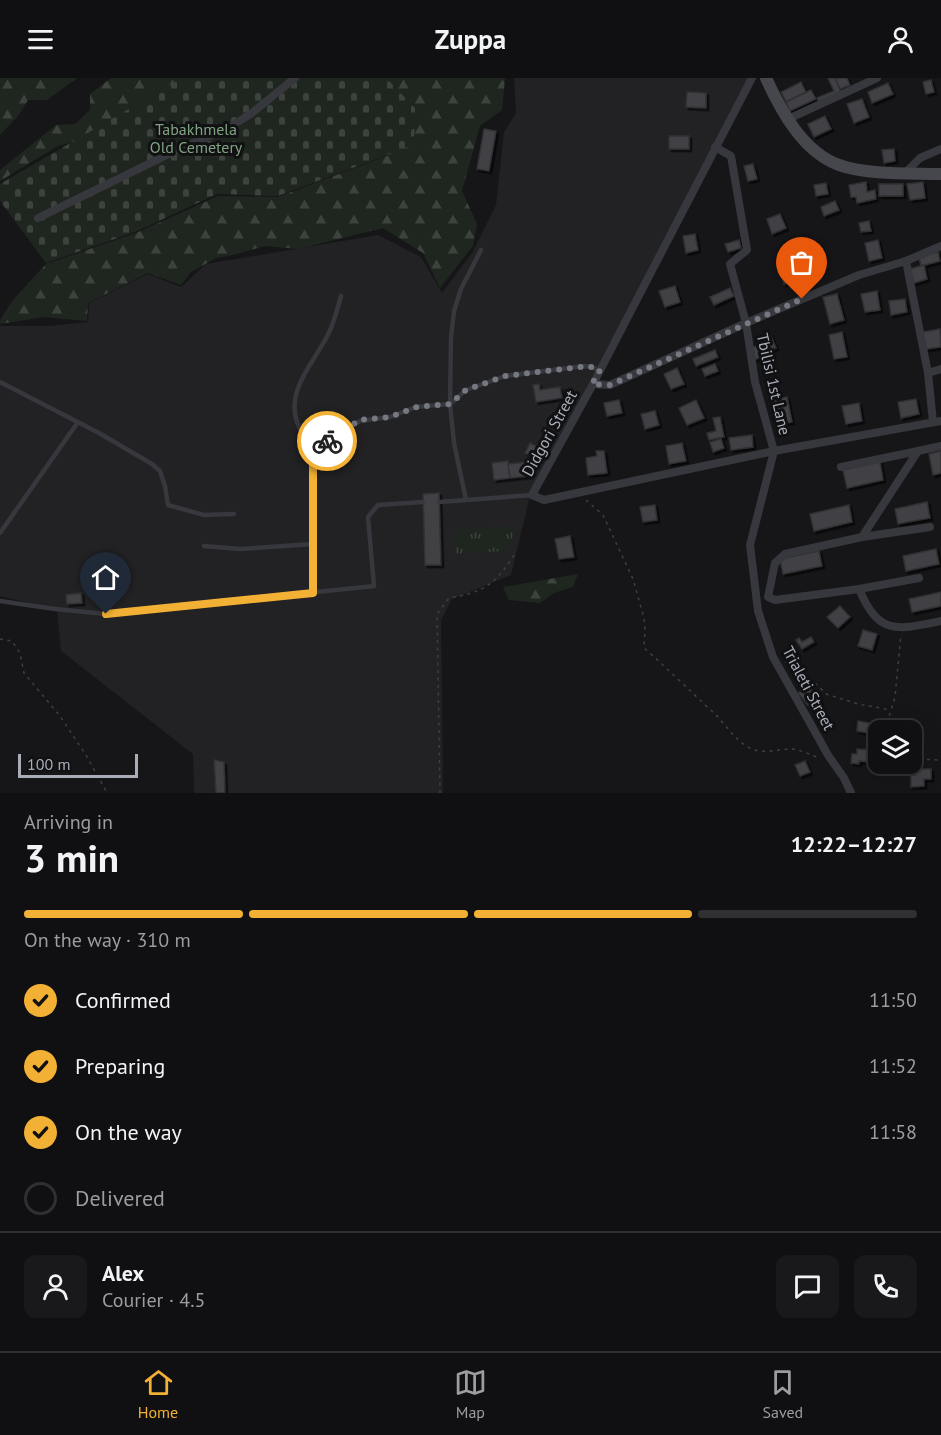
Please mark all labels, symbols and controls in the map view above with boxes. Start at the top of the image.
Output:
text: Zuppa [435,22,506,56]
icon: menu [24,23,57,56]
icon: person [884,23,917,56]
park label: Tabakhmela Old Cemetery [150,119,243,157]
pin [776,237,827,299]
icon: bag [785,246,818,279]
street label: Tbilisi 1st Lane [753,331,795,437]
street label: Didgori Street [517,386,581,480]
courier [297,411,357,471]
icon: bike [311,425,344,458]
pin [80,552,131,614]
icon: home [89,561,122,594]
street label: Trialeti Street [778,642,840,734]
map controls [868,720,922,774]
button: layers [868,720,922,774]
scale bar [18,751,138,778]
text: 100 m [27,754,70,774]
text: Arriving in [24,809,113,835]
text: 12:22–12:27 [791,830,917,858]
text: 3 min [24,832,119,883]
text: On the way · 310 m [24,927,191,953]
icon: check [24,984,57,1017]
text: Confirmed [75,986,171,1014]
text: 11:50 [869,987,917,1013]
icon: check [24,1050,57,1083]
text: Preparing [75,1052,165,1080]
text: 11:52 [869,1053,917,1079]
icon: check [24,1116,57,1149]
text: On the way [75,1118,182,1146]
text: 11:58 [869,1119,917,1145]
text: Delivered [75,1184,165,1212]
button: person [24,1255,87,1318]
button: chat [776,1255,839,1318]
button: phone [854,1255,917,1318]
text: Alex [102,1259,144,1287]
text: Courier · 4.5 [102,1287,205,1313]
tab: Home [138,1366,178,1422]
tab: Map [454,1366,487,1422]
tab: Saved [762,1366,803,1422]

